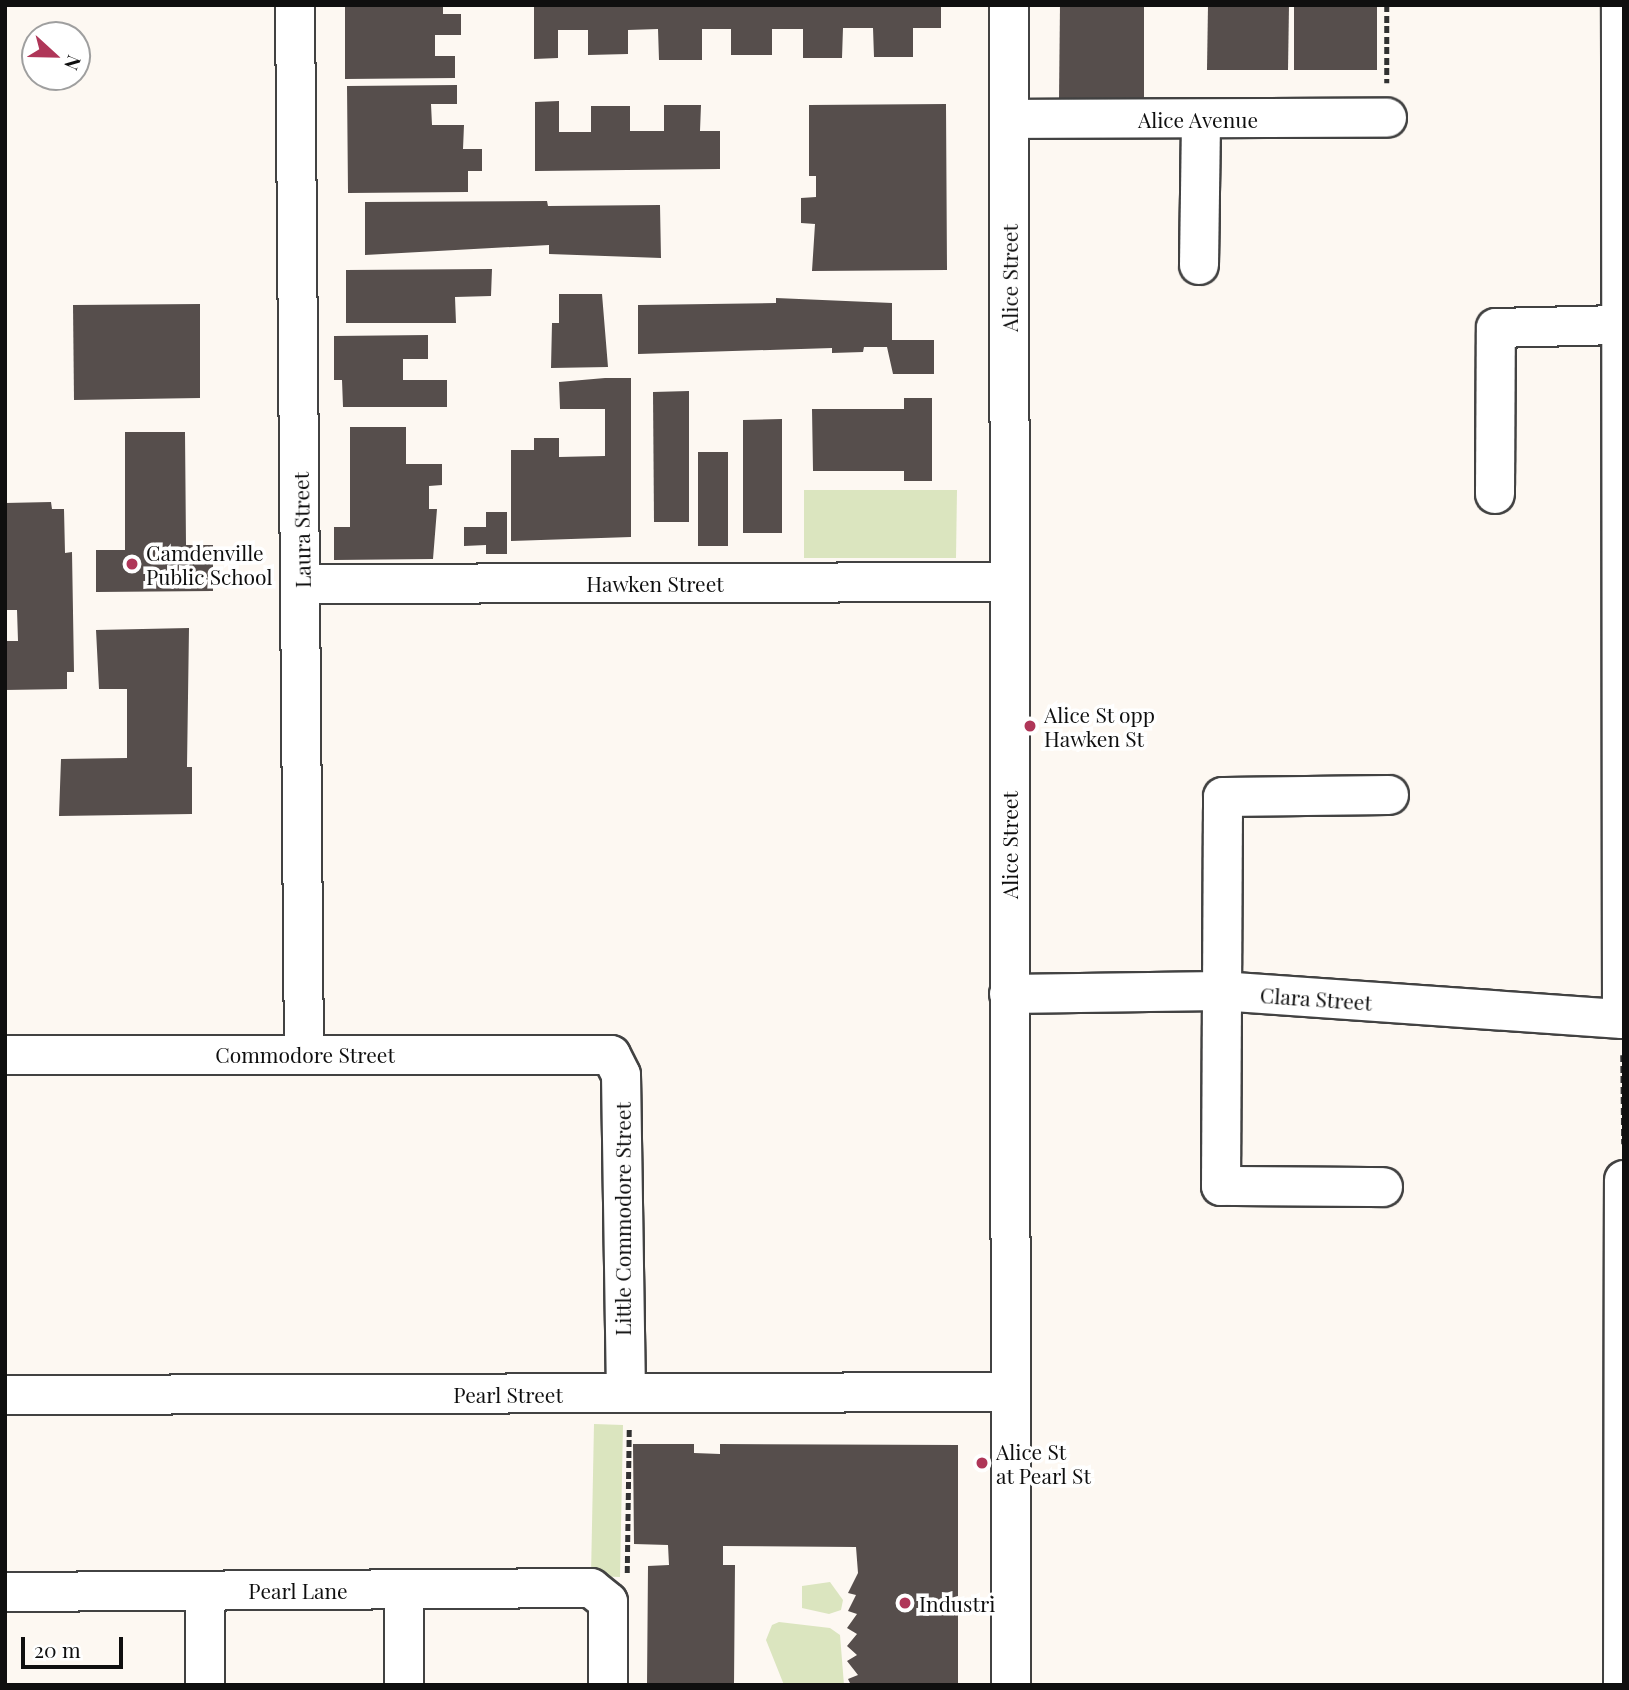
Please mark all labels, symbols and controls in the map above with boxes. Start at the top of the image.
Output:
north arrow [21,21,91,91]
text: N [59,52,88,74]
street label: Alice Avenue [1138,106,1258,132]
street label: Alice Street [996,224,1022,332]
street label: Laura Street [287,472,315,588]
place label: Camdenville Public School [146,539,272,589]
marker: Camdenville Public School [124,556,140,572]
street label: Hawken Street [586,570,724,596]
place label: Alice St opp Hawken St [1044,701,1155,751]
marker: Alice St opp Hawken St [1022,718,1038,734]
street label: Alice Street [996,791,1022,899]
street label: Clara Street [1259,982,1373,1014]
street label: Commodore Street [215,1041,395,1067]
street label: Little Commodore Street [609,1102,635,1336]
street label: Pearl Street [453,1381,563,1407]
place label: Alice St at Pearl St [996,1438,1091,1488]
marker: Alice St at Pearl St [974,1455,990,1471]
street label: Pearl Lane [248,1577,348,1603]
place label: Industri [919,1590,995,1616]
marker: Industri [897,1595,913,1611]
scale bar [24,1624,126,1668]
text: 20 m [34,1635,81,1663]

